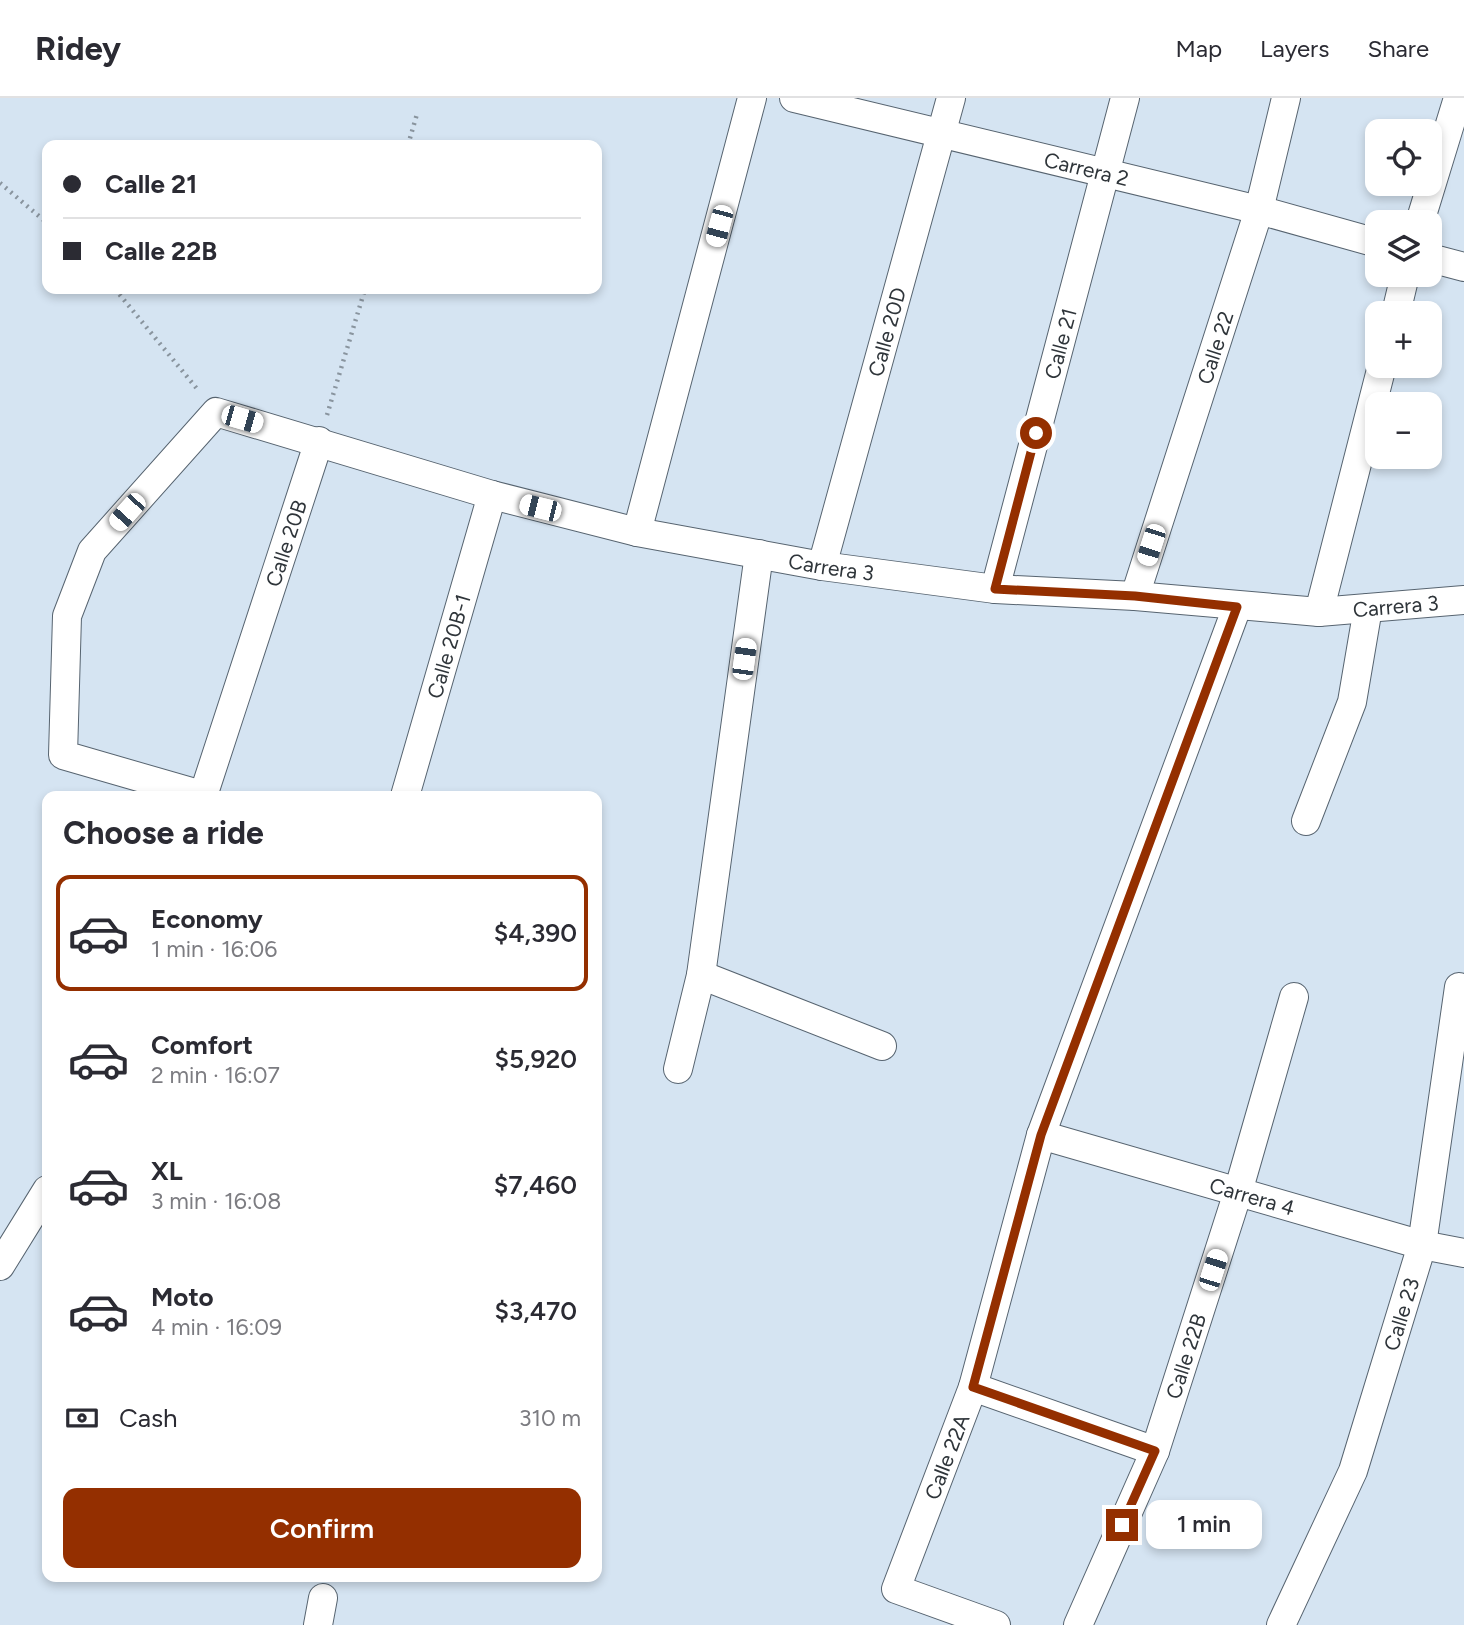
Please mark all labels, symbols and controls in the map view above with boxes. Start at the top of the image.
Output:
text: Ridey [35,29,121,68]
text: Map [1175,34,1222,63]
text: Layers [1260,34,1329,63]
text: Share [1367,34,1429,63]
map controls [1365,119,1442,469]
button: locate [1365,119,1442,196]
street label: Carrera 2 [1042,146,1132,191]
text: Calle 21 [105,168,197,200]
car [704,203,735,249]
button: layers [1365,210,1442,287]
text: Calle 22B [105,235,217,267]
street label: Calle 20D [862,284,911,379]
button: + [1365,301,1442,378]
street label: Calle 21 [1039,305,1081,382]
street label: Calle 22 [1191,308,1238,387]
button: − [1365,392,1442,469]
car [219,403,266,435]
route start [1020,417,1052,449]
car [106,489,149,535]
car [518,493,563,523]
street label: Calle 20B [260,497,311,590]
car [1135,522,1168,568]
street label: Carrera 3 [787,548,875,585]
street label: Carrera 3 [1352,590,1440,622]
street label: Calle 20B-1 [421,591,475,701]
car [731,637,758,681]
text: Choose a ride [63,814,264,852]
icon: car [67,902,130,965]
text: Economy [151,903,263,935]
text: $4,390 [494,917,577,949]
text: 1 min · 16:06 [151,935,277,963]
icon: car [67,1028,130,1091]
text: Comfort [151,1029,253,1061]
text: $5,920 [495,1043,577,1075]
text: 2 min · 16:07 [151,1061,280,1089]
icon: car [67,1154,130,1217]
text: XL [151,1155,183,1187]
text: $7,460 [494,1169,577,1201]
street label: Carrera 4 [1207,1172,1298,1220]
text: 3 min · 16:08 [151,1187,281,1215]
car [1197,1247,1230,1293]
street label: Calle 23 [1378,1275,1424,1354]
icon: car [67,1280,130,1343]
text: Moto [151,1281,214,1313]
text: $3,470 [494,1295,577,1327]
street label: Calle 22B [1160,1310,1211,1402]
text: 4 min · 16:09 [151,1313,282,1341]
icon: cash [63,1399,101,1437]
text: Cash [119,1402,178,1434]
text: 310 m [519,1404,581,1432]
street label: Calle 22A [919,1410,974,1503]
button: Confirm [63,1488,581,1568]
callout: 1 min [1146,1500,1262,1550]
route end [1106,1509,1138,1541]
text: 1 min [1177,1510,1231,1538]

